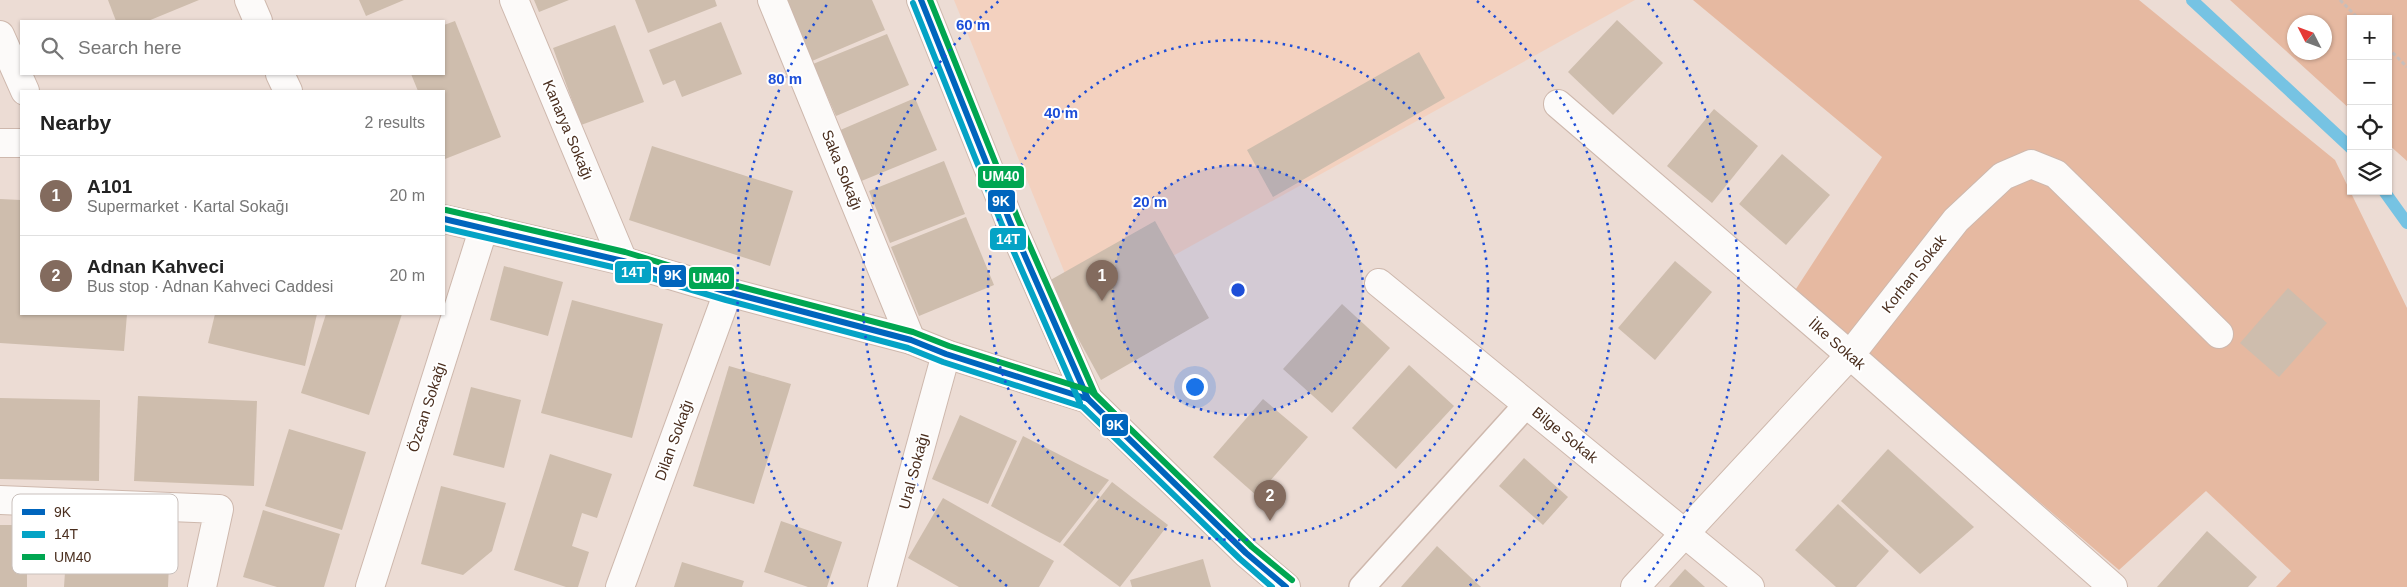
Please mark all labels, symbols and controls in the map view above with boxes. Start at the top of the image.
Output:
north arrow [2287,15,2332,60]
map controls [2347,15,2392,195]
button: + [2347,15,2392,60]
text: 60 m [956,16,990,33]
search box [20,20,445,75]
icon: search [38,34,66,62]
text: Search here [78,37,182,58]
button: − [2347,60,2392,105]
text: 80 m [768,70,802,87]
street label: Kanarya Sokağı [540,77,597,182]
text: 40 m [1044,104,1078,121]
button: locate [2347,105,2392,150]
text: Nearby [40,111,111,134]
text: 2 results [365,114,425,131]
street label: Saka Sokağı [819,127,866,212]
button: layers [2347,150,2392,195]
line badge: UM40 [977,165,1025,189]
text: UM40 [982,168,1020,184]
text: A101 [87,176,132,197]
text: 1 [52,187,60,204]
text: 20 m [389,187,425,204]
line badge: 9K [987,189,1016,213]
text: 9K [992,193,1010,209]
text: 20 m [1133,193,1167,210]
text: Supermarket · Kartal Sokağı [87,198,289,215]
line badge: 14T [989,227,1027,251]
text: 14T [996,231,1021,247]
street label: Korhan Sokak [1878,231,1950,316]
text: Adnan Kahveci [87,256,224,277]
line badge: 14T [614,260,652,284]
pin: 1 [1086,260,1118,301]
text: 14T [621,264,646,280]
line badge: 9K [658,264,687,288]
line badge: UM40 [688,266,735,290]
text: 2 [52,267,60,284]
text: 20 m [389,267,425,284]
text: 9K [664,267,682,283]
text: UM40 [692,270,730,286]
text: Bus stop · Adnan Kahveci Caddesi [87,278,333,295]
centre of rings [1229,281,1247,299]
street label: İlke Sokak [1806,315,1869,373]
street label: Özcan Sokağı [404,359,449,454]
your location [1182,374,1208,400]
street label: Dilan Sokağı [651,397,696,483]
street label: Bilge Sokak [1529,403,1602,466]
line badge: 9K [1101,413,1129,437]
text: 9K [1106,417,1124,433]
street label: Ural Sokağı [895,431,932,511]
pin: 2 [1254,480,1286,521]
legend [12,494,178,574]
text: 9K [54,504,72,520]
text: 14T [54,526,79,542]
text: UM40 [54,549,92,565]

